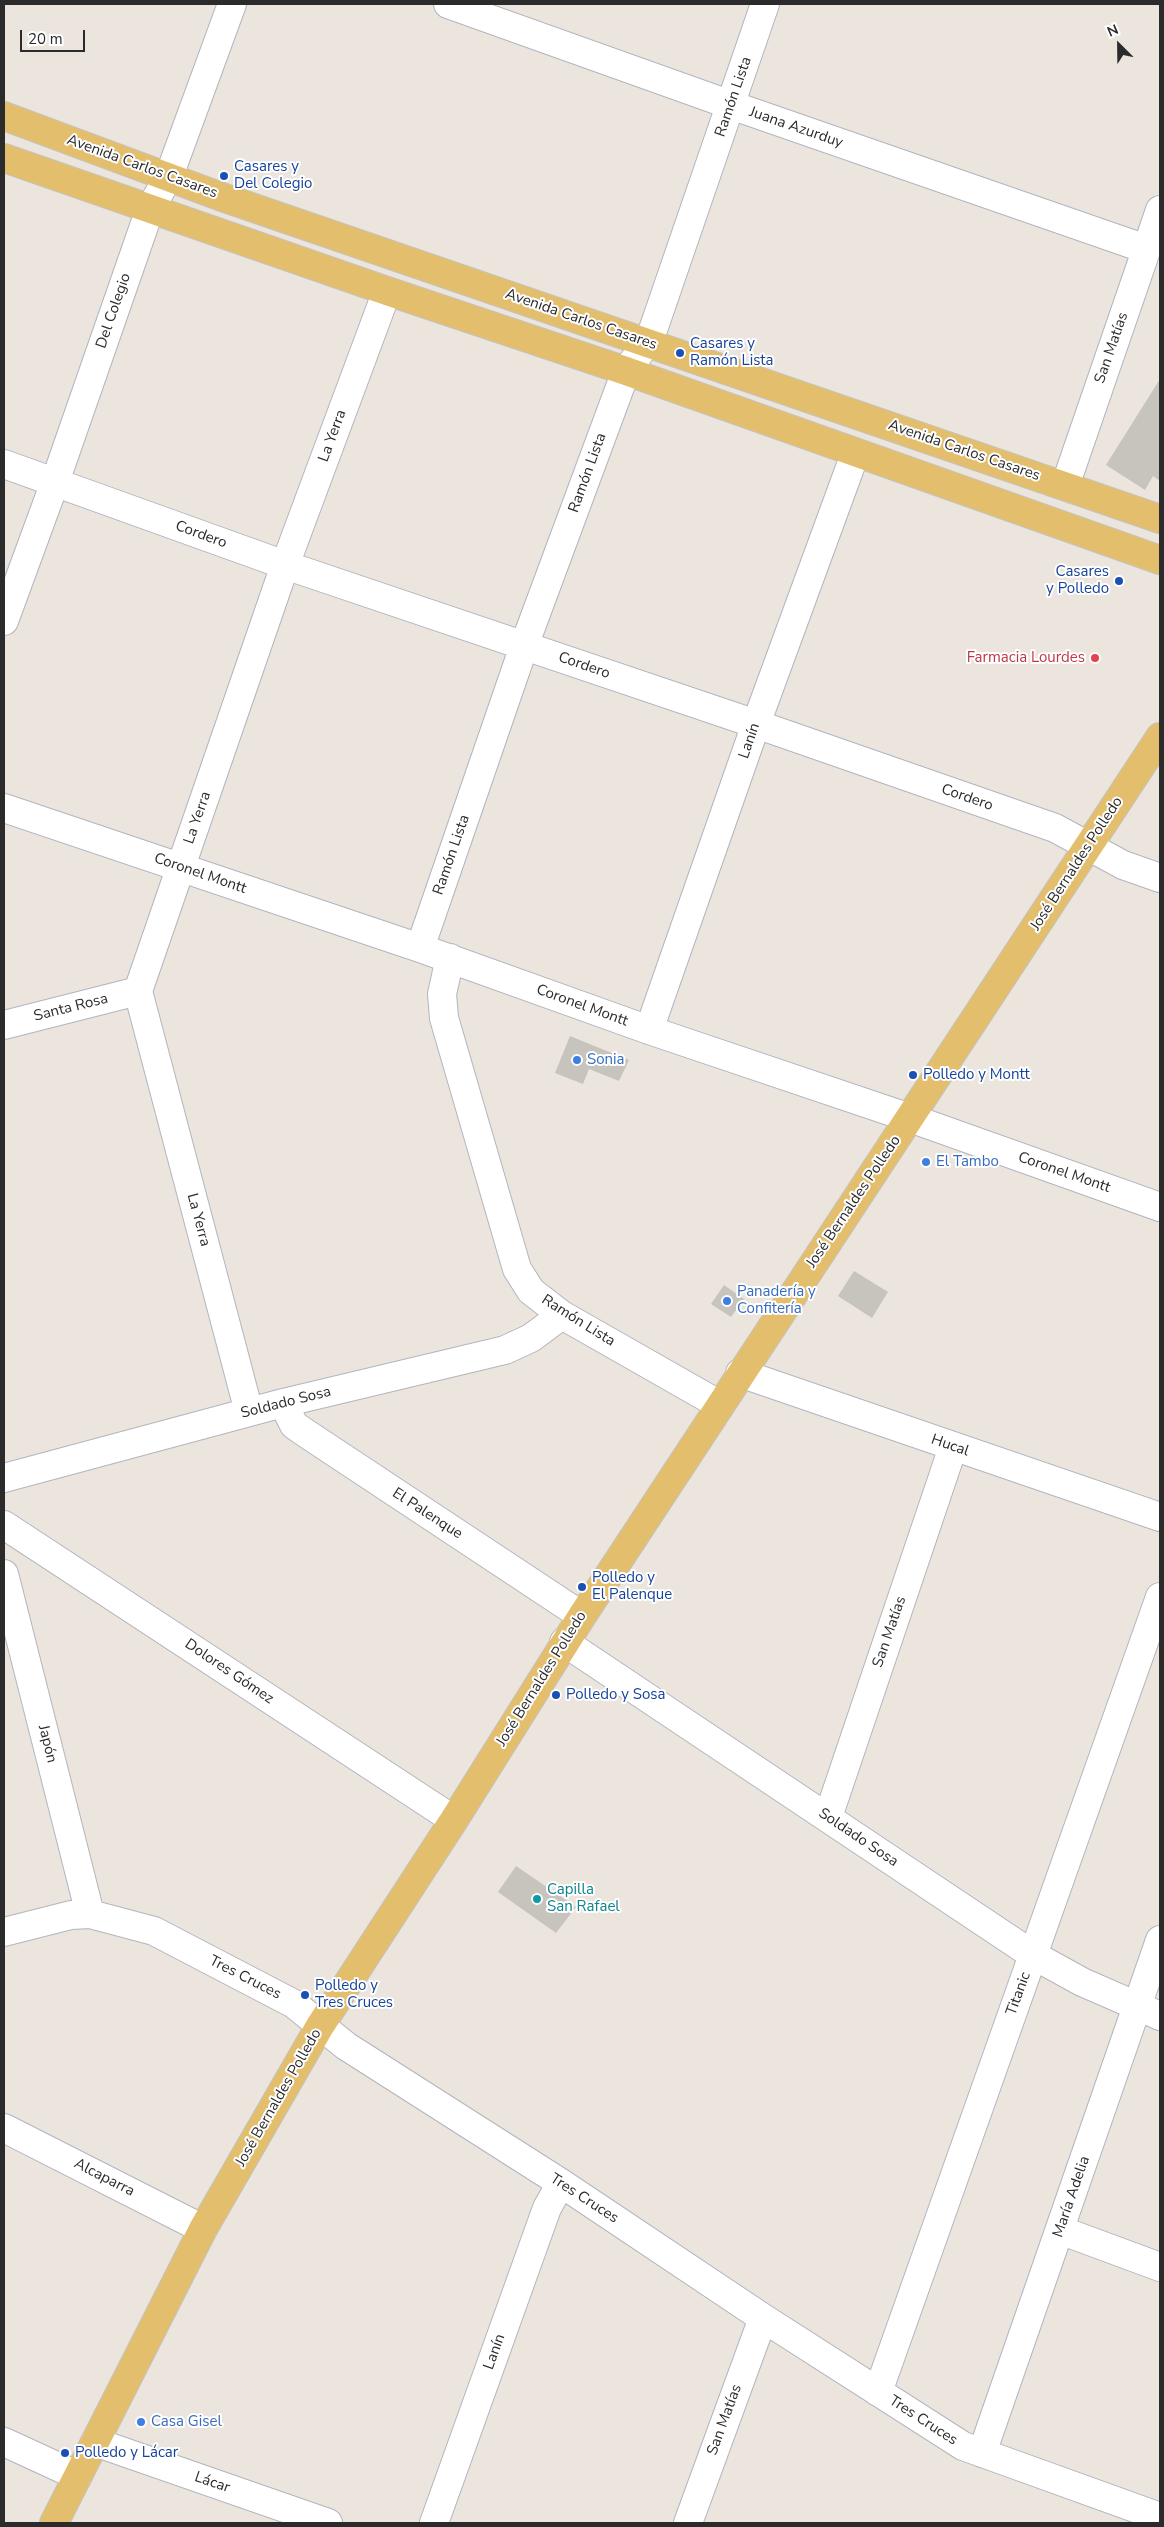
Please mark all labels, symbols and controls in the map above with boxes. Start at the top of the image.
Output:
scale bar [22,20,88,52]
north arrow [1094,20,1144,70]
text: N [1104,20,1121,42]
text: 20 m [28,29,63,49]
street label: Ramón Lista [712,55,756,139]
street label: Juana Azurduy [747,104,845,152]
street label: Avenida Carlos Casares [64,131,220,203]
place label: Casares y Del Colegio [234,158,312,193]
marker: Casares y Del Colegio [218,170,230,182]
street label: Del Colegio [93,271,135,351]
street label: Avenida Carlos Casares [503,286,659,354]
street label: San Matías [1091,310,1133,386]
place label: Casares y Ramón Lista [690,335,773,370]
marker: Casares y Ramón Lista [674,347,686,359]
street label: La Yerra [315,407,351,465]
street label: Avenida Carlos Casares [886,417,1042,485]
street label: Ramón Lista [565,431,611,515]
street label: Cordero [173,517,229,553]
place label: Casares y Polledo [1046,563,1109,598]
marker: Casares y Polledo [1113,575,1125,587]
street label: Cordero [556,649,612,683]
place label: Farmacia Lourdes [967,649,1085,667]
marker: Farmacia Lourdes [1089,652,1101,664]
street label: Lanín [736,721,764,761]
street label: Cordero [939,781,995,815]
street label: La Yerra [181,789,215,847]
street label: José Bernaldes Polledo [1027,794,1127,934]
street label: Ramón Lista [430,813,474,897]
street label: Coronel Montt [152,850,248,898]
street label: Coronel Montt [534,981,630,1031]
street label: Santa Rosa [32,990,110,1026]
place label: Sonia [587,1051,625,1069]
marker: Sonia [571,1054,583,1066]
place label: Polledo y Montt [923,1066,1030,1084]
marker: Polledo y Montt [907,1069,919,1081]
street label: José Bernaldes Polledo [803,1132,905,1272]
street label: Coronel Montt [1016,1149,1112,1197]
place label: El Tambo [936,1153,999,1171]
marker: El Tambo [920,1156,932,1168]
street label: La Yerra [182,1191,214,1249]
place label: Panadería y Confitería [737,1283,816,1318]
street label: Ramón Lista [538,1291,618,1351]
marker: Panadería y Confitería [721,1295,733,1307]
street label: Soldado Sosa [239,1383,333,1423]
street label: Hucal [929,1431,971,1461]
street label: El Palenque [388,1485,466,1543]
place label: Polledo y El Palenque [592,1569,672,1604]
marker: Polledo y El Palenque [576,1581,588,1593]
street label: San Matías [869,1594,911,1670]
street label: José Bernaldes Polledo [493,1608,591,1750]
street label: Dolores Gómez [181,1636,277,1708]
place label: Polledo y Sosa [566,1686,666,1704]
marker: Polledo y Sosa [550,1689,562,1701]
street label: Japón [34,1723,60,1765]
street label: Soldado Sosa [815,1805,901,1871]
place label: Capilla San Rafael [547,1881,620,1916]
marker: Capilla San Rafael [531,1893,543,1905]
street label: Tres Cruces [206,1952,284,2004]
street label: Titanic [1003,1970,1035,2018]
place label: Polledo y Tres Cruces [315,1977,393,2012]
marker: Polledo y Tres Cruces [299,1989,311,2001]
street label: José Bernaldes Polledo [232,2026,326,2170]
street label: María Adelia [1050,2154,1094,2240]
street label: Alcaparra [71,2155,137,2201]
street label: Tres Cruces [546,2170,622,2228]
street label: Lanín [480,2332,510,2372]
street label: San Matías [704,2382,746,2458]
street label: Tres Cruces [885,2392,961,2450]
place label: Casa Gisel [151,2413,222,2431]
marker: Casa Gisel [135,2416,147,2428]
place label: Polledo y Lácar [75,2444,178,2462]
marker: Polledo y Lácar [59,2447,71,2459]
street label: Lácar [192,2469,232,2497]

